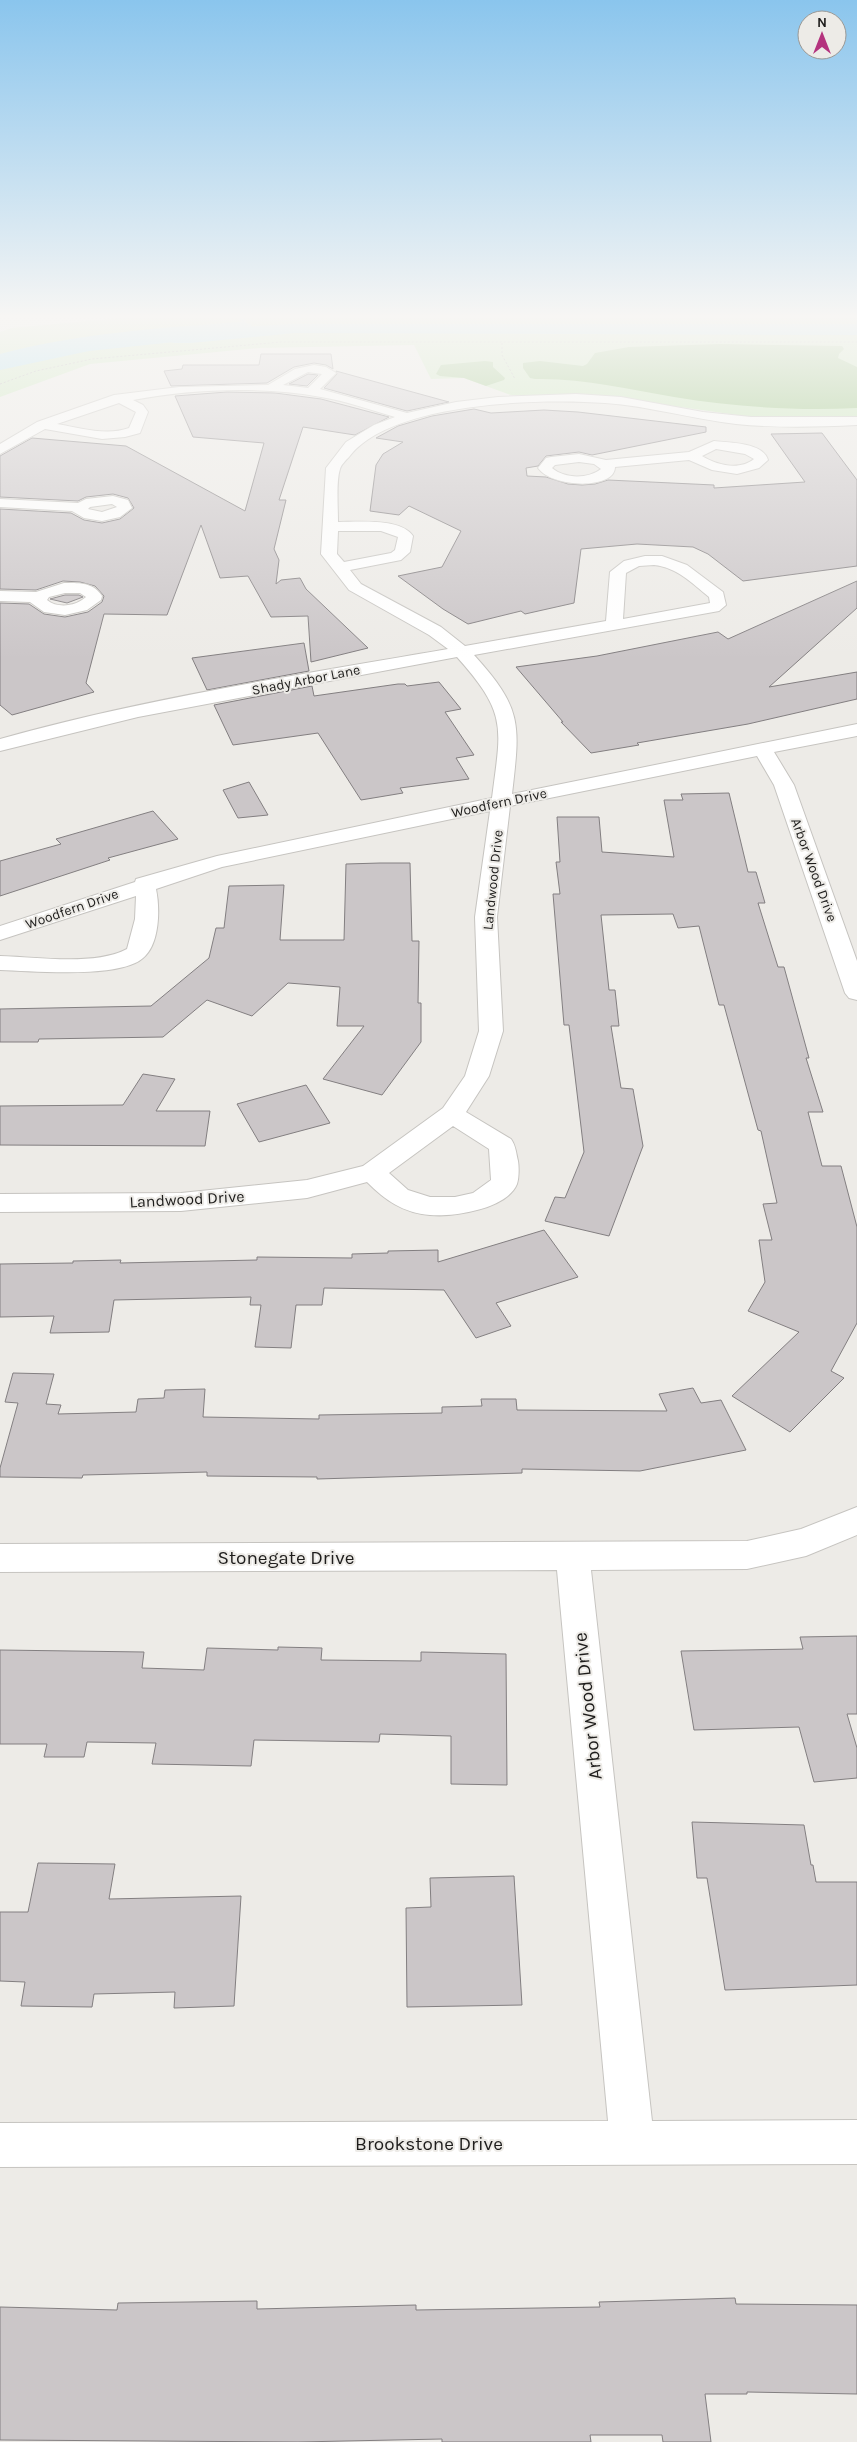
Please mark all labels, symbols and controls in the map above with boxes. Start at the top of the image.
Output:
north arrow [797,10,847,60]
text: N [817,14,827,31]
street label: Shady Arbor Lane [250,661,362,699]
street label: Woodfern Drive [450,785,548,821]
street label: Arbor Wood Drive [787,816,841,924]
street label: Landwood Drive [479,829,507,931]
street label: Woodfern Drive [23,885,121,933]
street label: Landwood Drive [129,1186,245,1212]
street label: Stonegate Drive [217,1547,355,1569]
street label: Arbor Wood Drive [569,1631,607,1781]
street label: Brookstone Drive [355,2133,503,2155]

